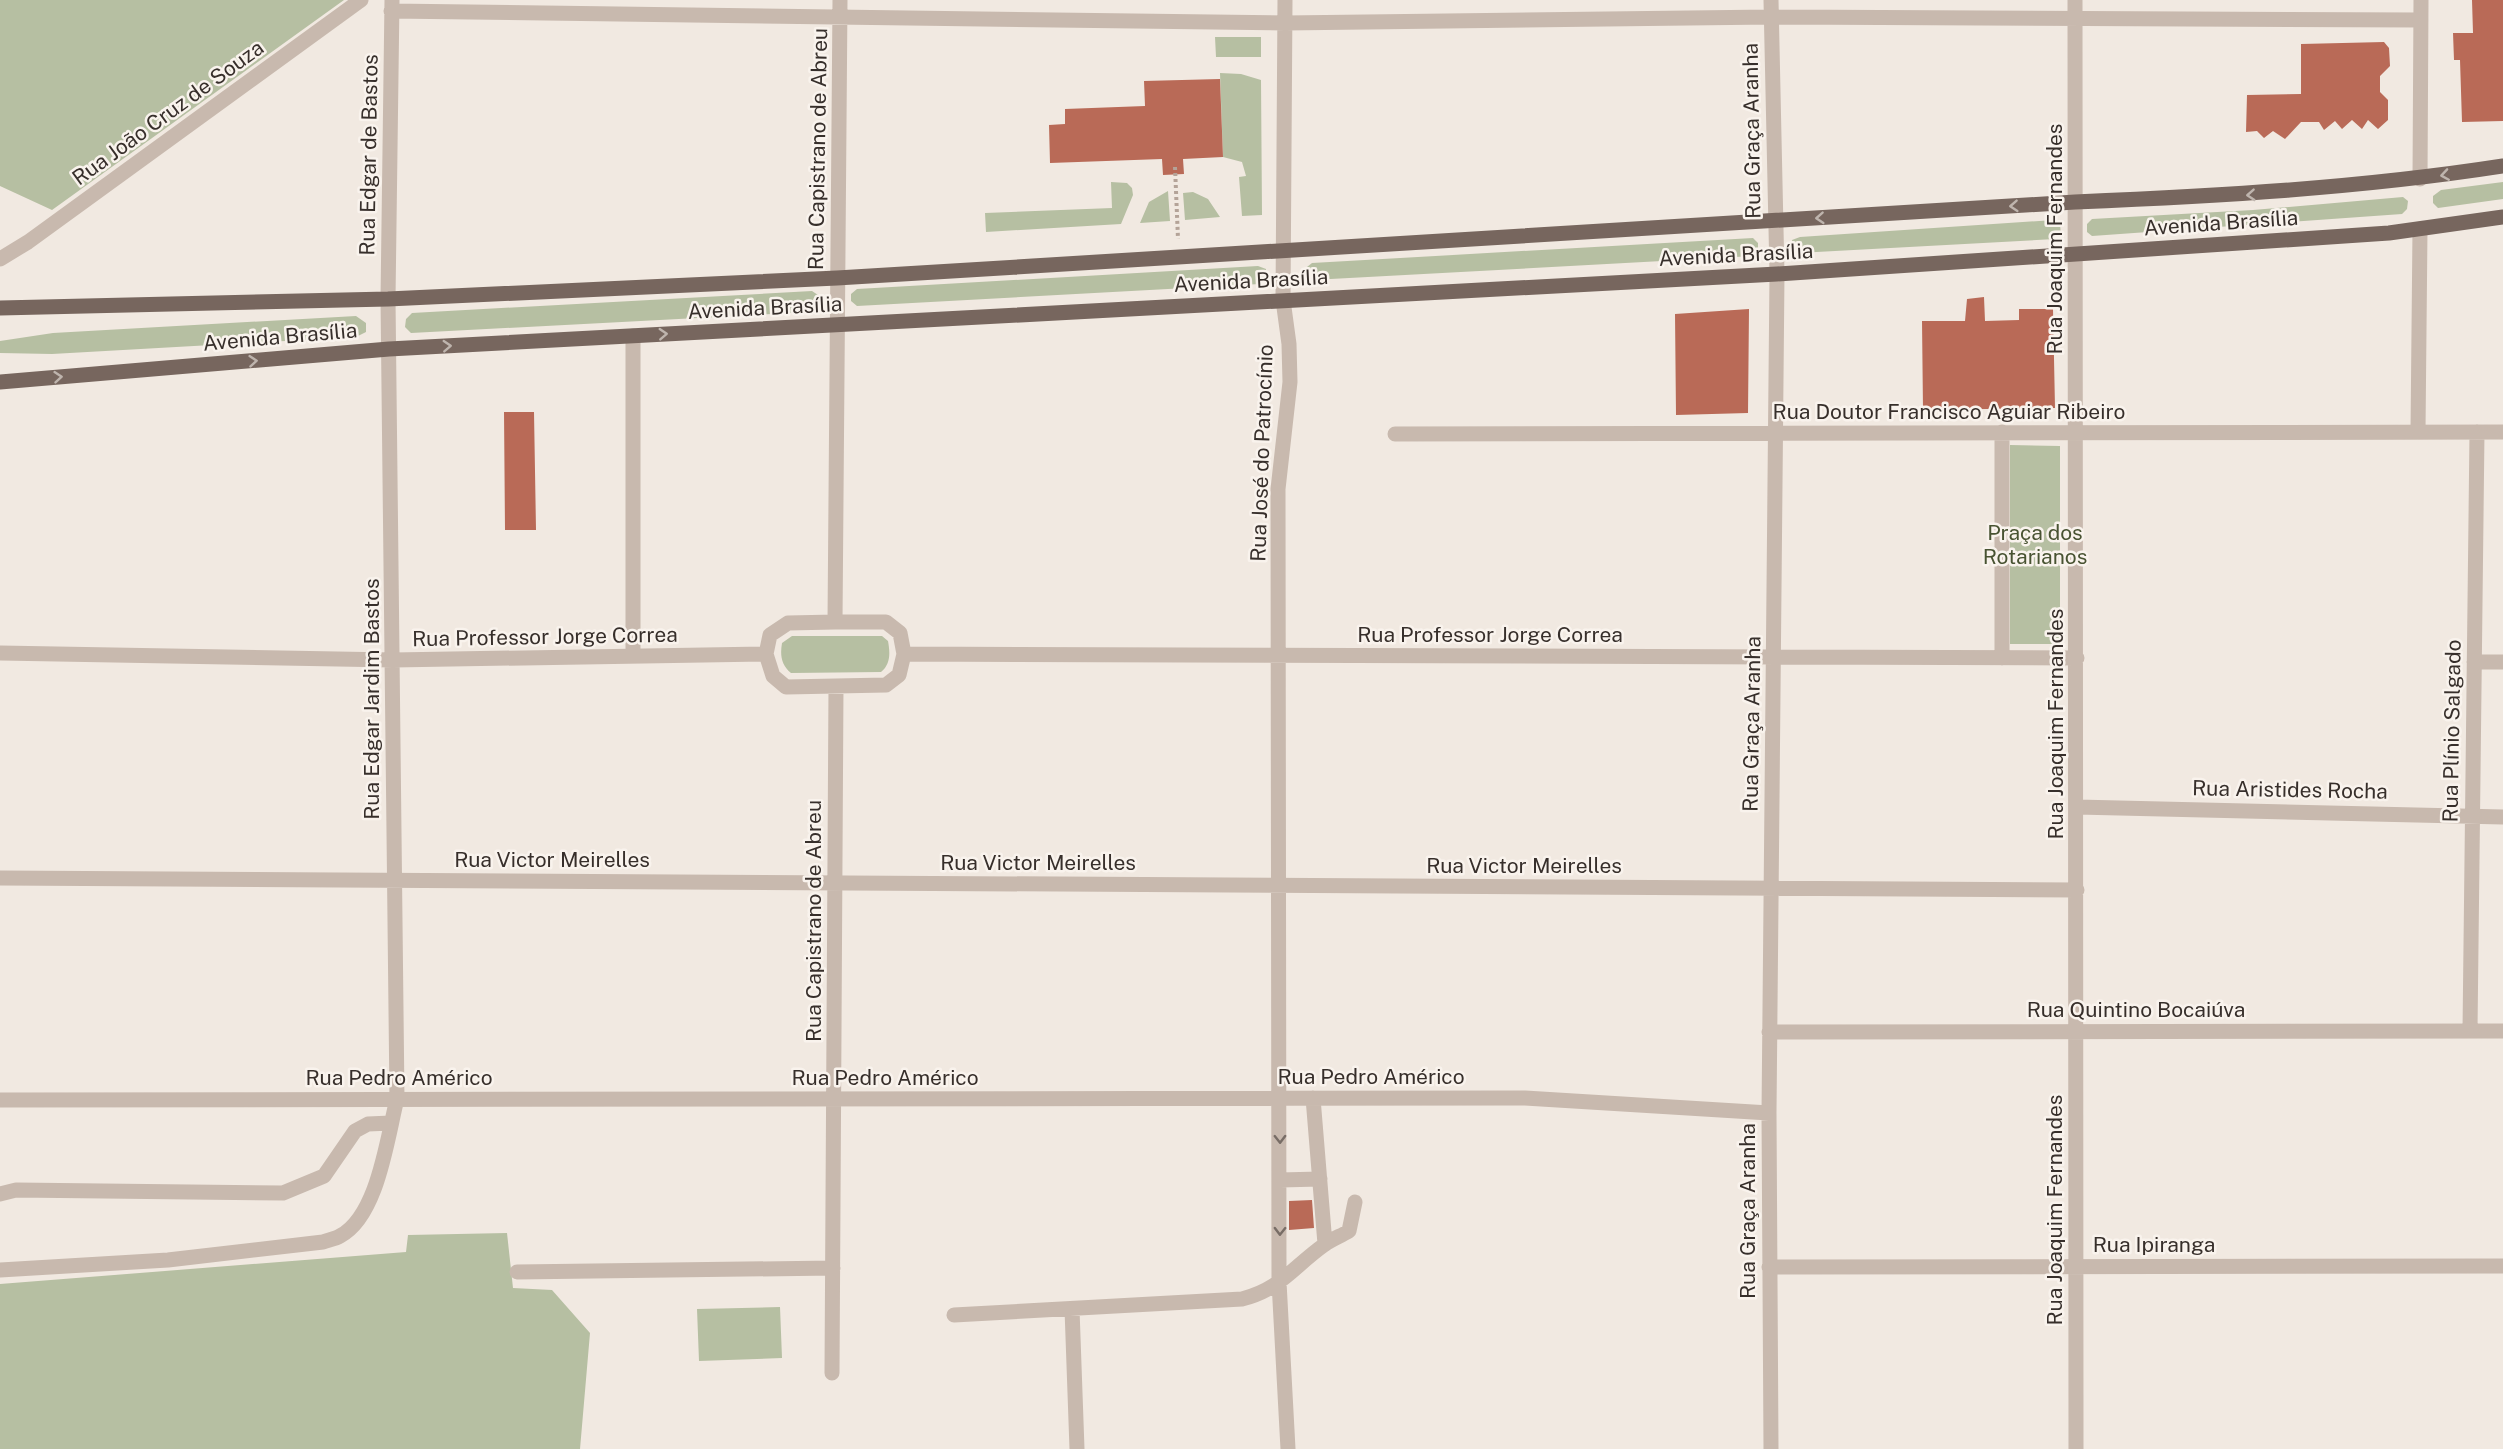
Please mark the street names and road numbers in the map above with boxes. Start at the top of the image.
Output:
street label: Rua Capistrano de Abreu [803,28,832,270]
street label: Rua João Cruz de Souza [67,35,268,190]
street label: Rua Graça Aranha [1737,43,1766,219]
street label: Rua Edgar de Bastos [354,54,383,256]
street label: Rua Joaquim Fernandes [2042,124,2067,354]
street label: Avenida Brasília [2143,205,2299,240]
street label: Avenida Brasília [1658,238,1814,271]
street label: Avenida Brasília [1173,264,1329,297]
street label: Avenida Brasília [687,291,843,324]
street label: Avenida Brasília [202,317,358,356]
street label: Rua José do Patrocínio [1245,344,1278,562]
street label: Rua Doutor Francisco Aguiar Ribeiro [1773,399,2125,424]
street label: Rua Edgar Jardim Bastos [359,578,384,820]
street label: Rua Joaquim Fernandes [2043,609,2068,839]
street label: Rua Professor Jorge Correa [412,622,678,651]
street label: Rua Professor Jorge Correa [1357,622,1623,647]
street label: Rua Graça Aranha [1737,636,1766,812]
street label: Rua Plínio Salgado [2437,639,2466,823]
street label: Rua Aristides Rocha [2192,775,2388,804]
street label: Rua Capistrano de Abreu [801,800,826,1042]
street label: Rua Victor Meirelles [454,847,650,872]
street label: Rua Victor Meirelles [940,850,1136,875]
street label: Rua Victor Meirelles [1426,853,1622,878]
street label: Rua Quintino Bocaiúva [2027,997,2245,1022]
street label: Rua Pedro Américo [1277,1064,1465,1089]
street label: Rua Pedro Américo [305,1065,493,1090]
street label: Rua Pedro Américo [791,1065,979,1090]
street label: Rua Joaquim Fernandes [2042,1095,2067,1325]
street label: Rua Graça Aranha [1735,1123,1760,1299]
street label: Rua Ipiranga [2093,1232,2215,1257]

